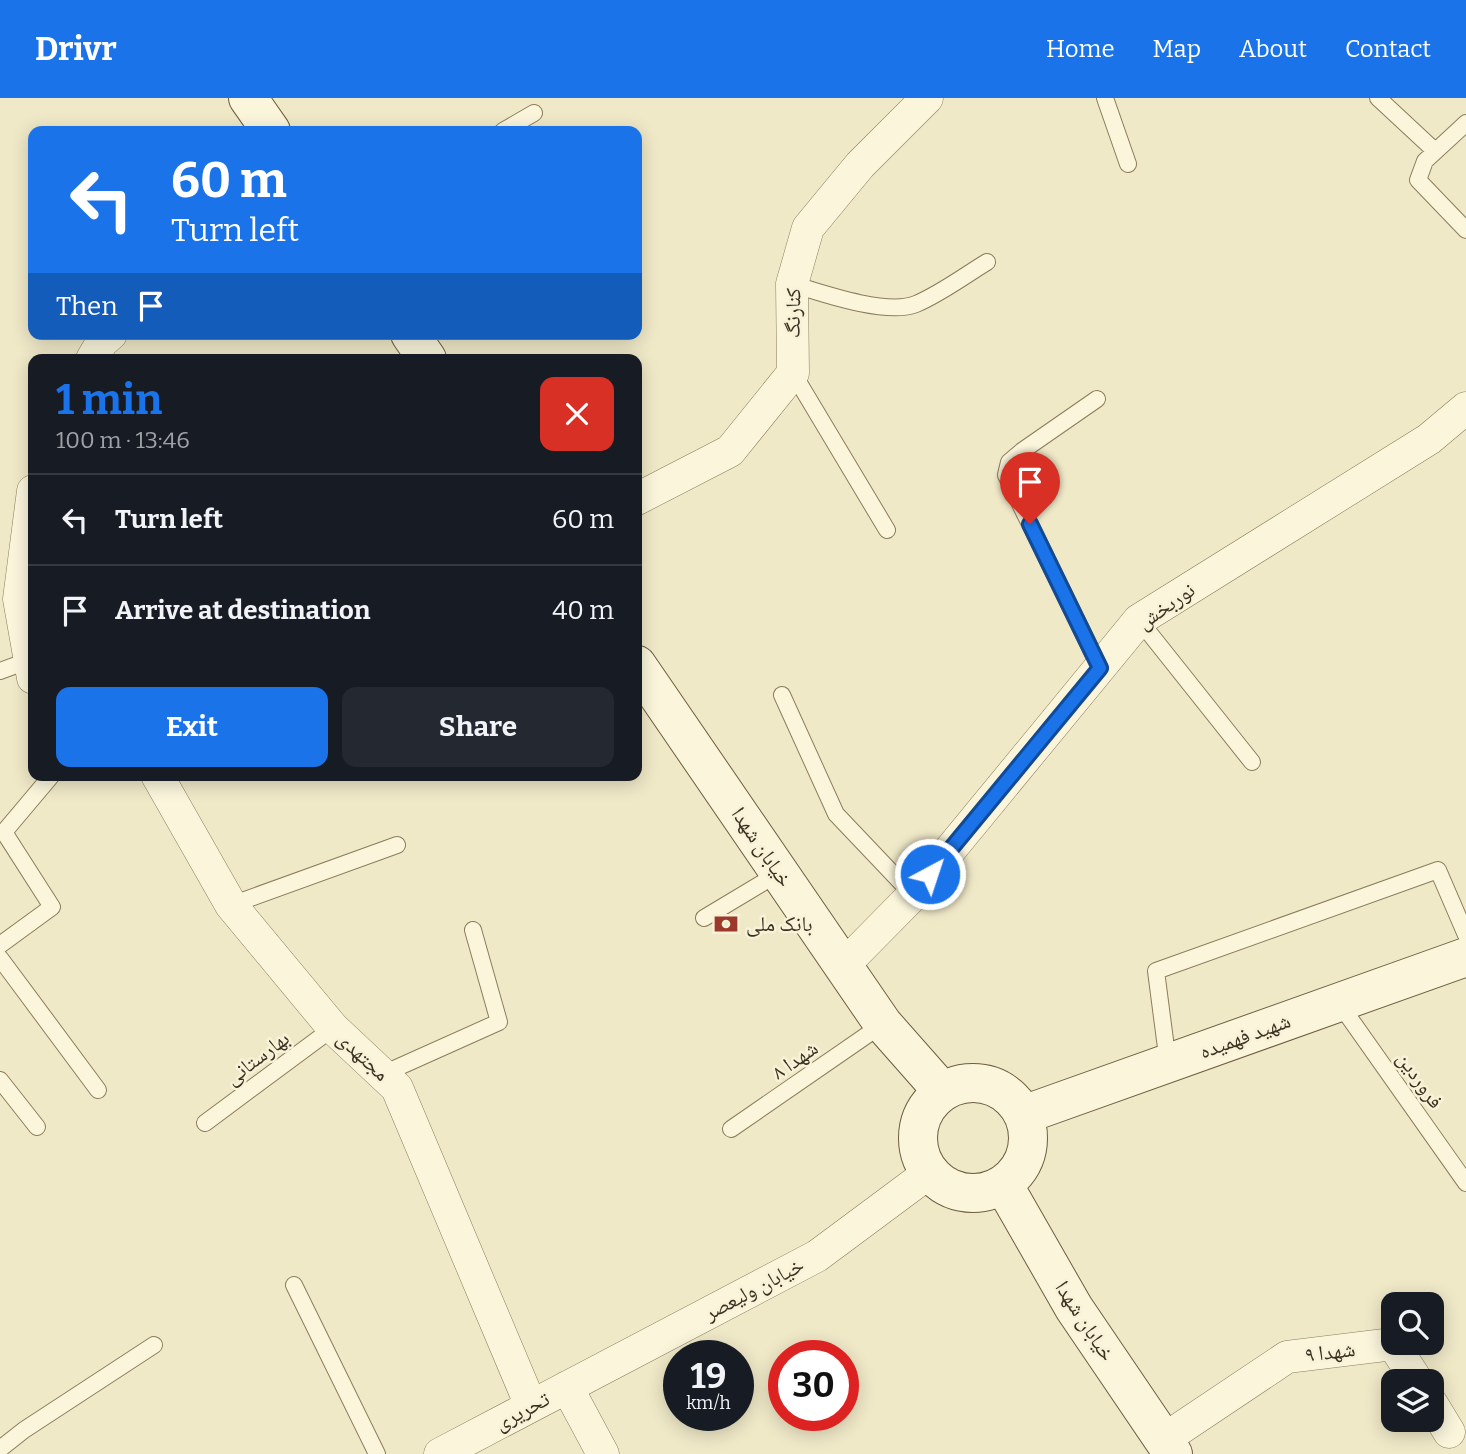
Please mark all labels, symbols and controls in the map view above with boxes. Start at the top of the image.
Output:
text: Drivr [35,29,117,69]
text: Home [1046,35,1115,63]
text: Map [1153,35,1201,63]
text: About [1239,35,1307,63]
text: Contact [1345,35,1431,63]
text: 60 m [171,151,287,210]
icon: left [56,154,147,245]
text: Turn left [171,211,299,249]
icon: arrive [132,287,170,325]
street label: کنارنگ [780,287,806,338]
text: Then [56,291,118,322]
text: 1 min [56,375,162,425]
button: close [540,377,614,451]
text: 100 m · 13:46 [56,426,190,454]
pin [1000,452,1060,524]
icon: arrive [1011,463,1049,501]
icon: left [56,501,94,539]
text: Turn left [115,504,223,535]
text: 60 m [552,504,614,535]
street label: نوربخش [1132,577,1200,635]
icon: arrive [56,592,94,630]
text: Arrive at destination [115,595,370,626]
text: 40 m [552,595,614,626]
button: Exit [56,687,328,767]
button: Share [342,687,614,767]
street label: خیابان شهدا [726,802,798,892]
position arrow [893,837,967,911]
bank icon: بانک ملی [712,910,740,938]
place label: بانک ملی [746,911,813,937]
street label: شهید فهمیده [1196,1008,1294,1064]
street label: بهارستانی [220,1025,294,1091]
street label: مجتهدی [331,1025,395,1087]
street label: شهدا ۸ [767,1035,823,1085]
street label: فروردین [1391,1047,1449,1113]
street label: خیابان ولیعصر [699,1252,808,1327]
street label: خیابان شهدا [1049,1276,1121,1366]
map controls [1381,1292,1444,1432]
button: search [1381,1292,1444,1355]
street label: شهدا ۹ [1303,1336,1357,1368]
speed limit sign: 30 [768,1340,859,1431]
text: 19 [691,1355,726,1397]
button: layers [1381,1369,1444,1432]
street label: تحریری [490,1386,554,1436]
text: km/h [686,1392,731,1414]

